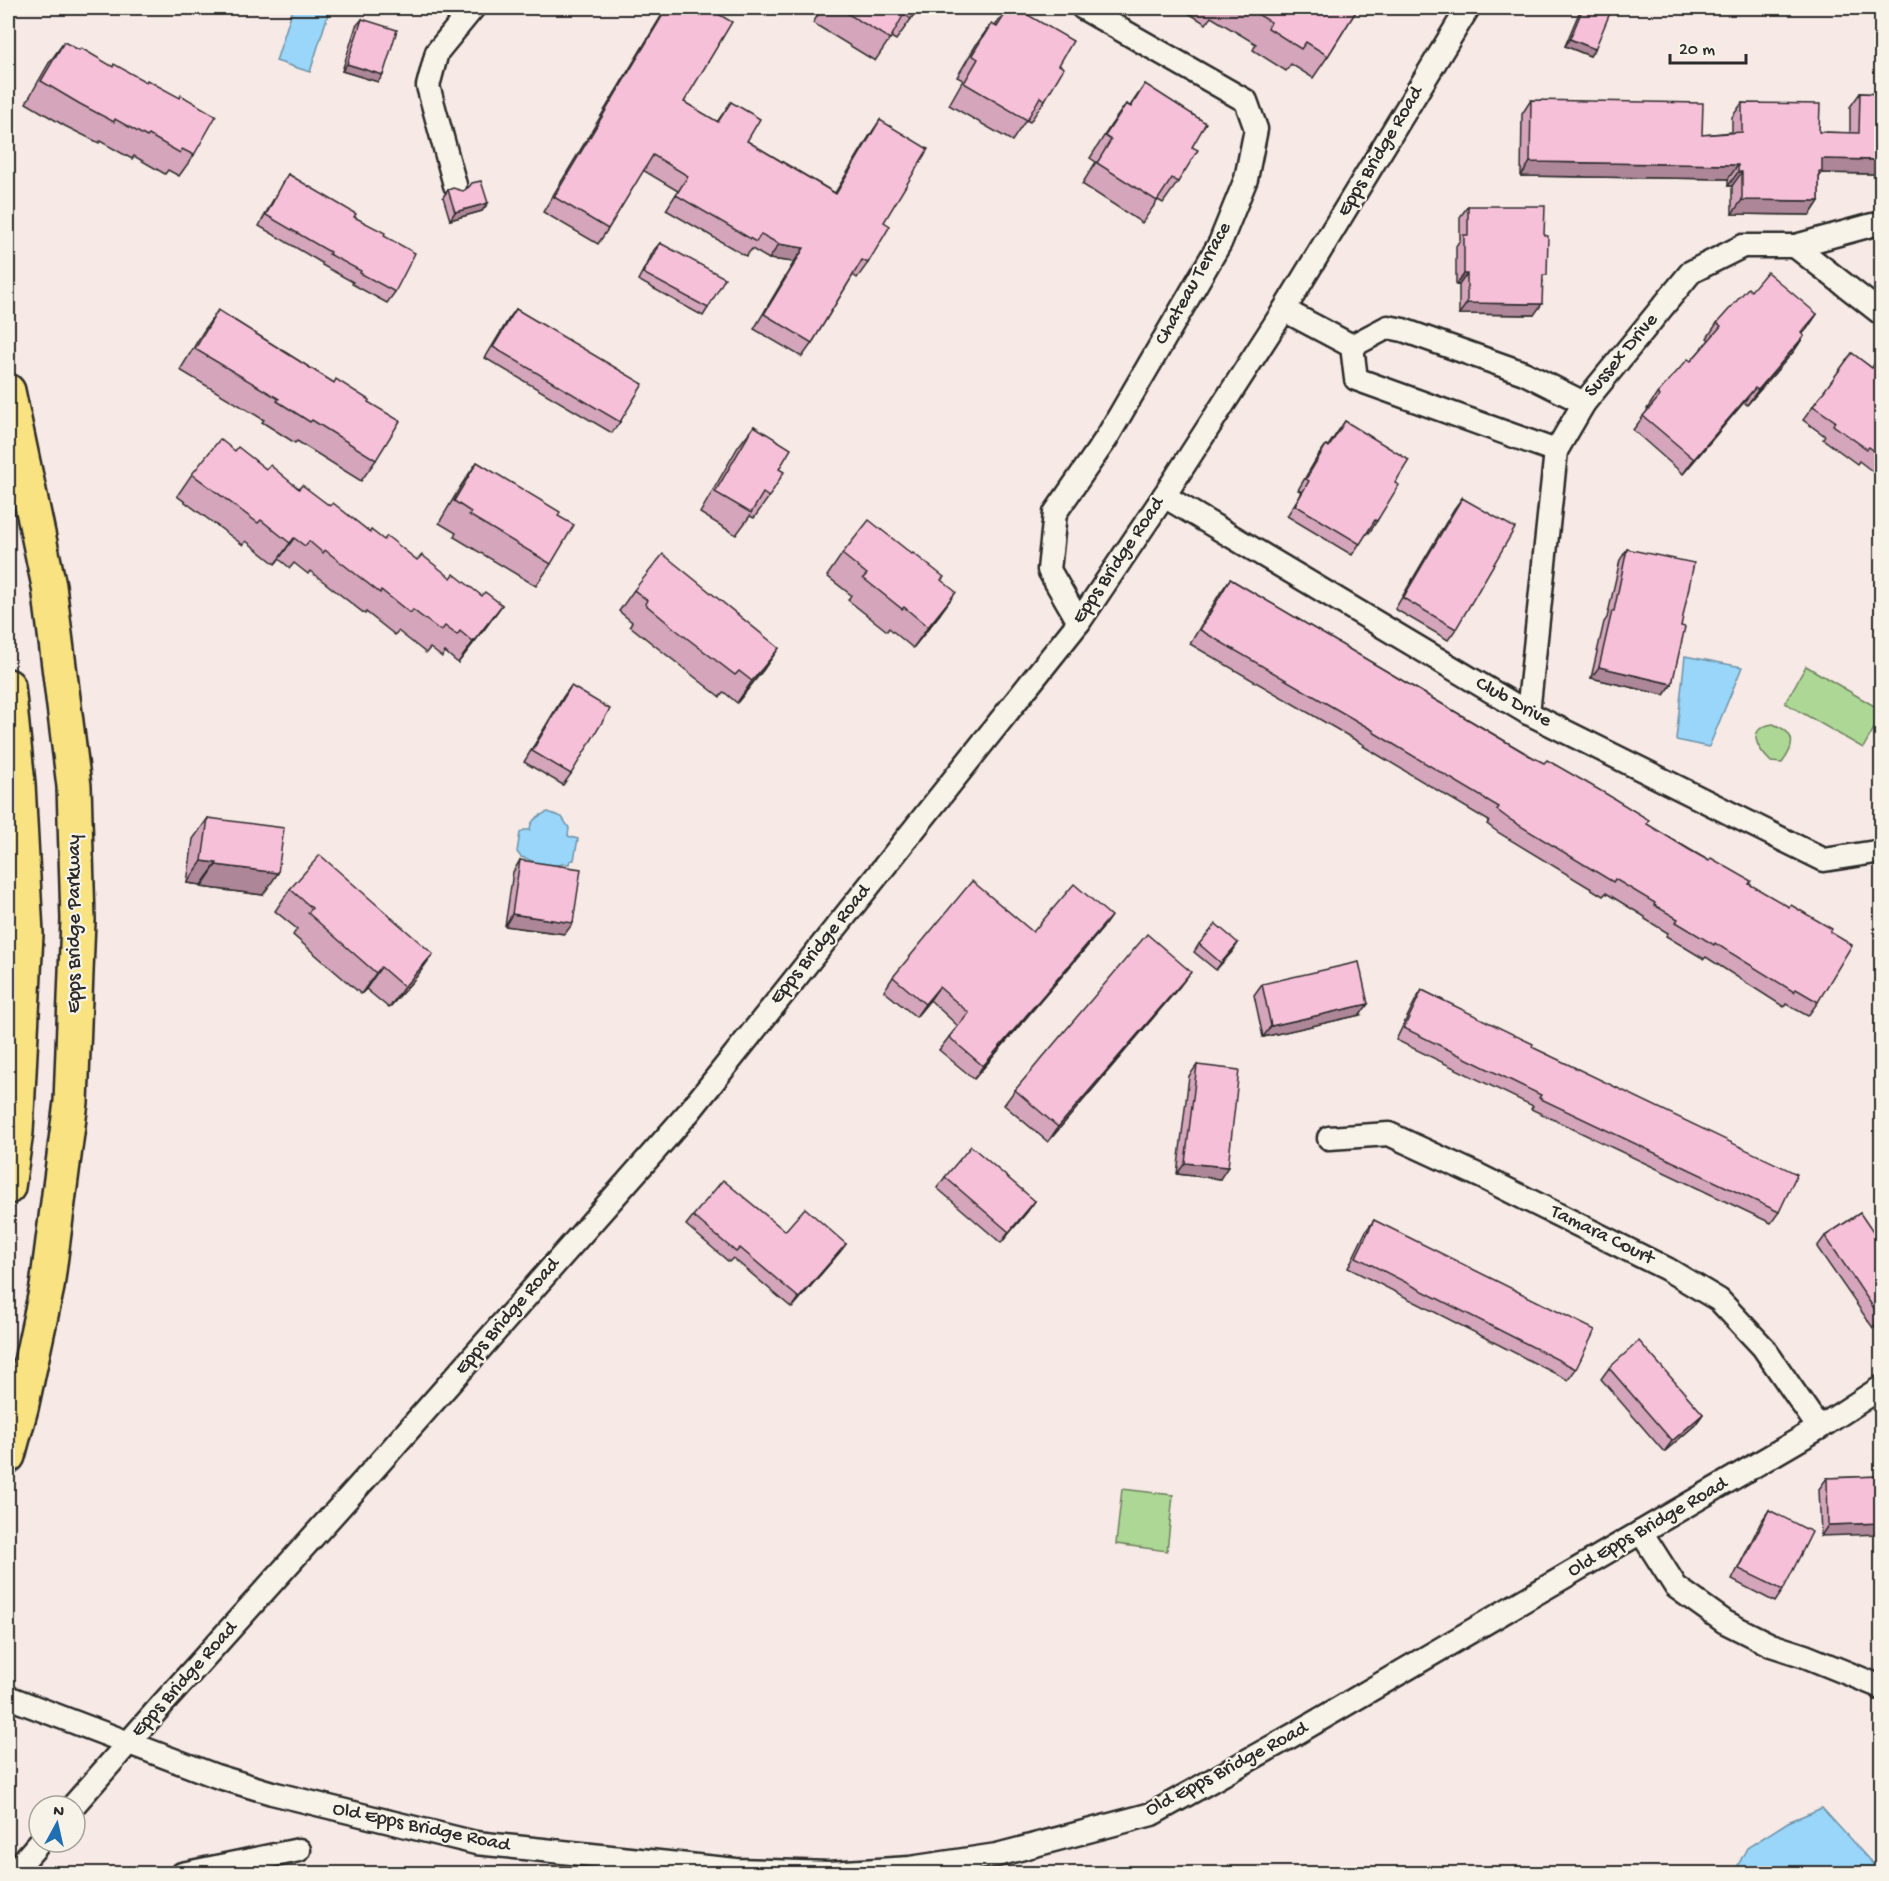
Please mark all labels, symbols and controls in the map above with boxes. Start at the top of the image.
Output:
scale bar [1670,27,1746,65]
text: 20 m [1679,40,1715,61]
street label: Epps Bridge Road [1333,81,1430,221]
street label: Chateau Terrace [1151,218,1238,349]
street label: Sussex Drive [1580,309,1664,403]
street label: Epps Bridge Road [1068,491,1171,629]
street label: Club Drive [1471,673,1556,734]
street label: Epps Bridge Parkway [64,835,87,1013]
street label: Epps Bridge Road [766,879,878,1010]
street label: Tamara Court [1545,1200,1659,1272]
street label: Epps Bridge Road [451,1252,567,1380]
street label: Old Epps Bridge Road [1564,1472,1734,1583]
street label: Epps Bridge Road [127,1616,244,1743]
street label: Old Epps Bridge Road [1142,1716,1314,1823]
north arrow [27,1794,87,1854]
street label: Old Epps Bridge Road [330,1798,514,1859]
text: N [52,1802,66,1823]

